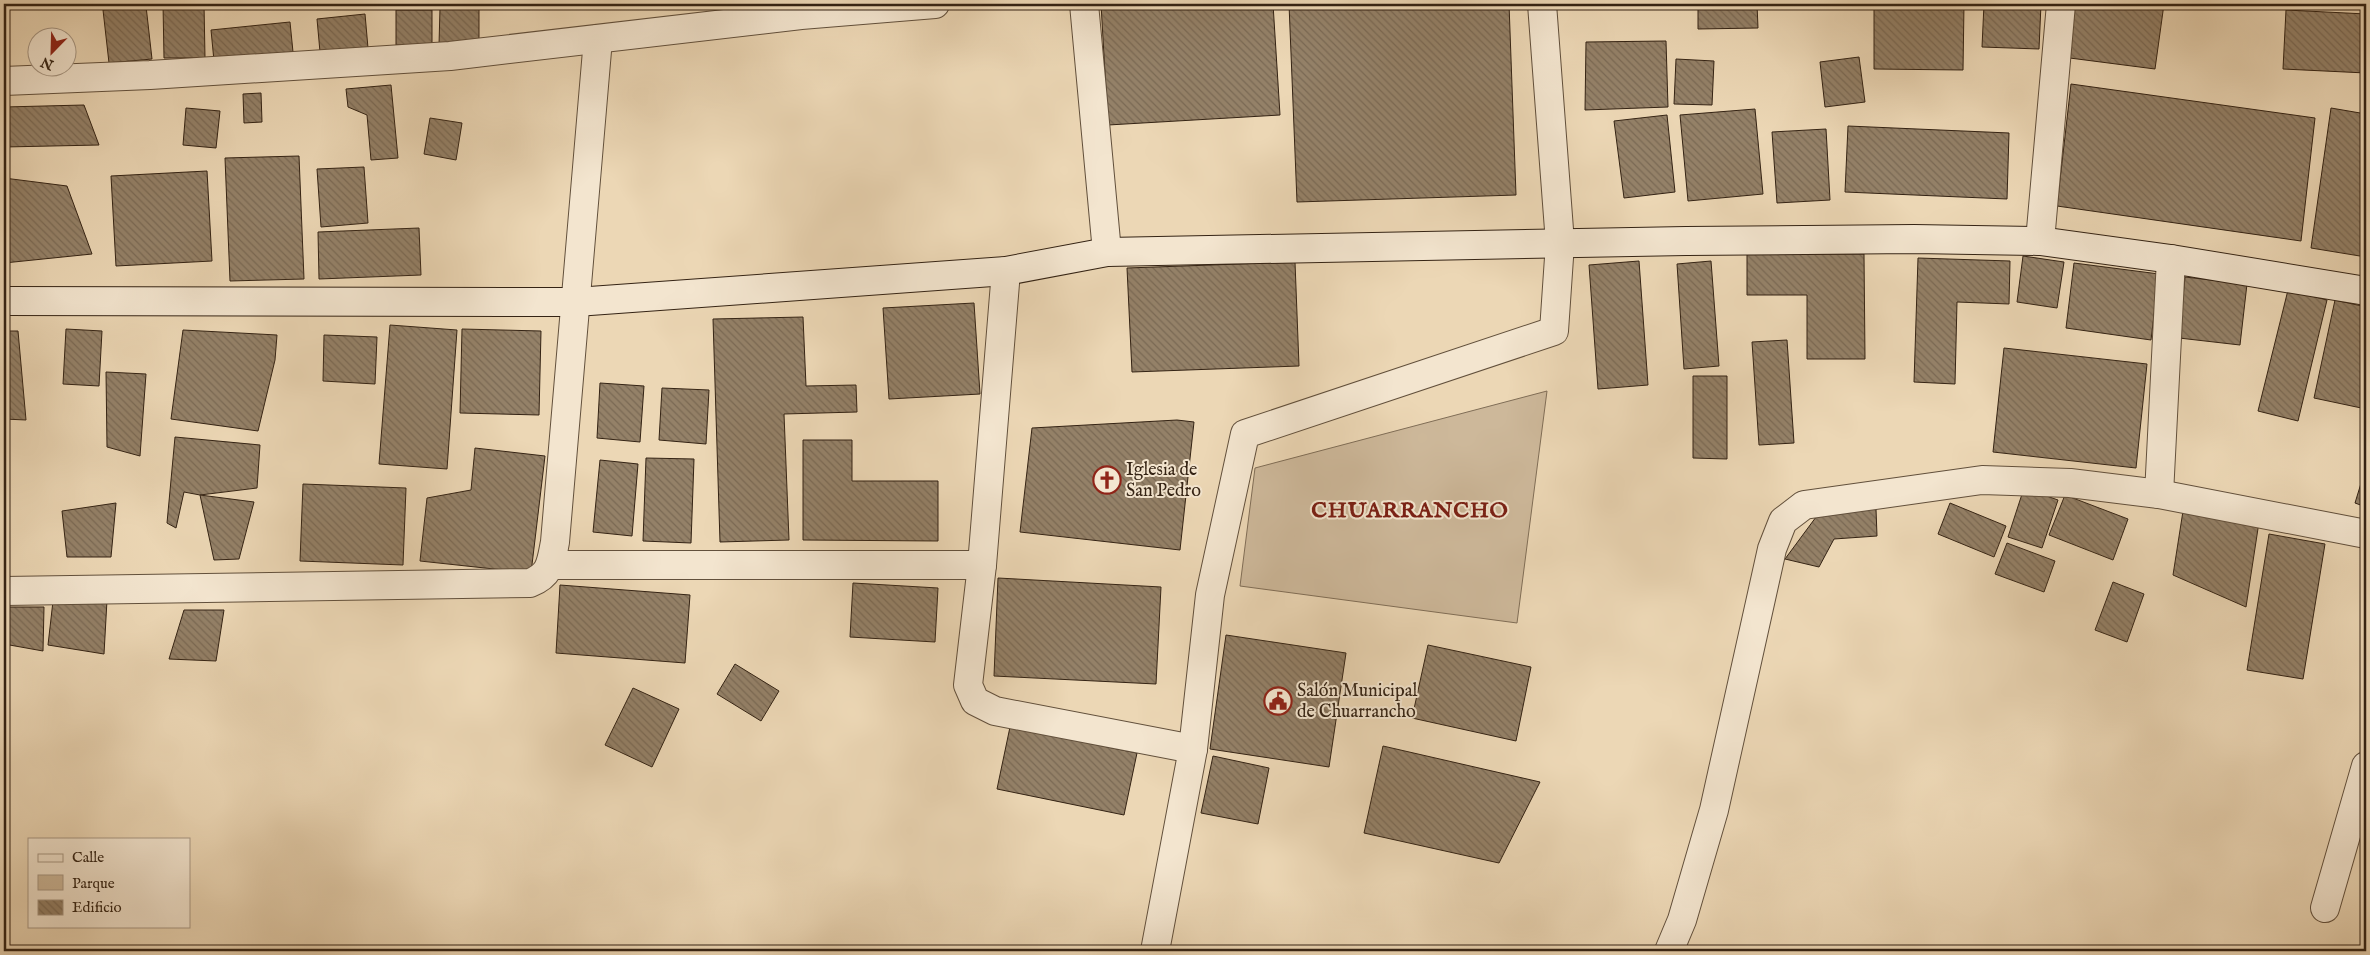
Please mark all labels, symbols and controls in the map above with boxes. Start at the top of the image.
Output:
north arrow [28,28,78,78]
text: N [38,52,57,74]
place label: Iglesia de San Pedro [1126,459,1201,503]
church icon: Iglesia de San Pedro [1092,465,1122,495]
district label: CHUARRANCHO [1311,497,1509,525]
place label: Salón Municipal de Chuarrancho [1297,680,1417,724]
public building icon: Salón Municipal de Chuarrancho [1263,686,1293,716]
legend [28,838,190,928]
text: Calle [72,848,104,867]
text: Parque [72,874,115,893]
text: Edificio [72,898,122,917]

